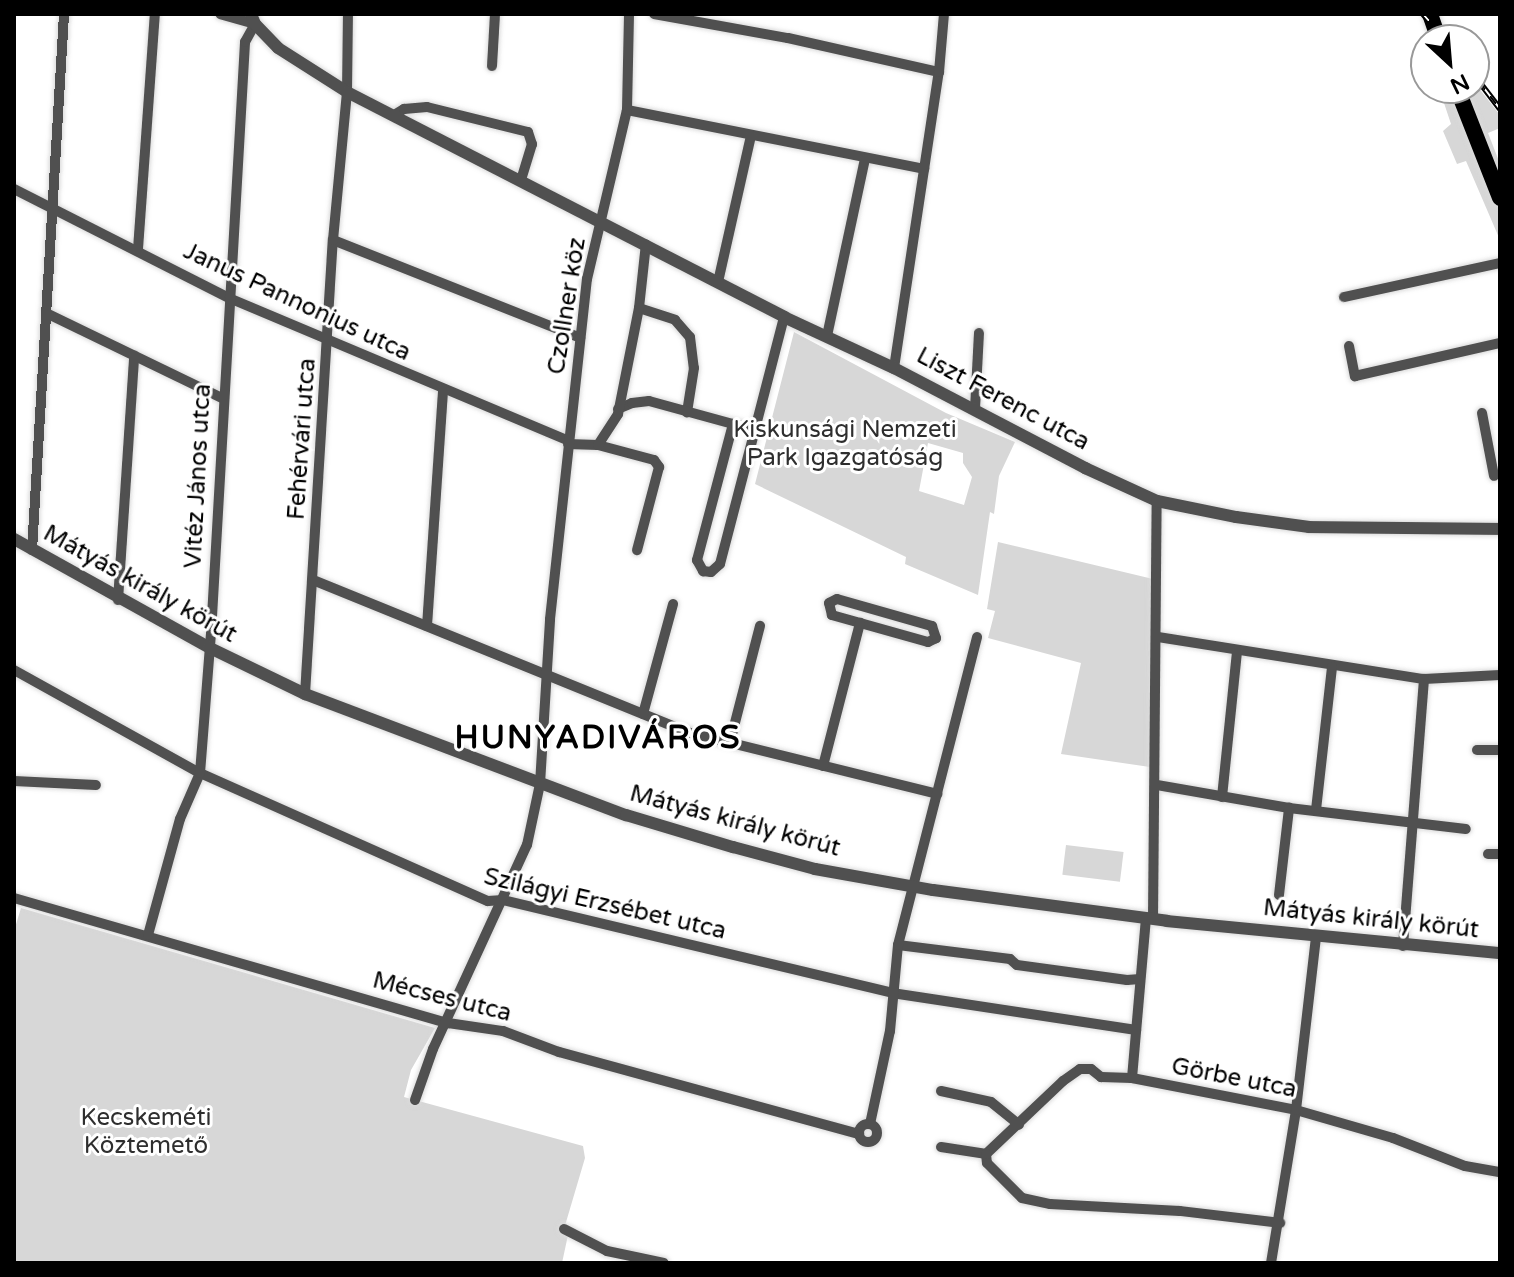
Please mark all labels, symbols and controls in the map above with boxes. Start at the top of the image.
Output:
north arrow [1410,24,1490,104]
text: N [1446,68,1473,99]
street label: Czollner köz [542,235,592,377]
street label: Janus Pannonius utca [179,237,415,367]
street label: Liszt Ferenc utca [912,341,1094,457]
street label: Fehérvári utca [282,357,322,521]
street label: Vitéz János utca [179,383,217,569]
park label: Kiskunsági Nemzeti Park Igazgatóság [733,416,957,472]
street label: Mátyás király körút [38,519,242,649]
district label: HUNYADIVÁROS [455,719,741,757]
street label: Mátyás király körút [627,779,843,863]
street label: Szilágyi Erzsébet utca [481,862,729,946]
street label: Mátyás király körút [1262,893,1480,945]
street label: Mécses utca [370,966,514,1028]
street label: Görbe utca [1169,1052,1299,1104]
park label: Kecskeméti Köztemető [80,1104,212,1160]

